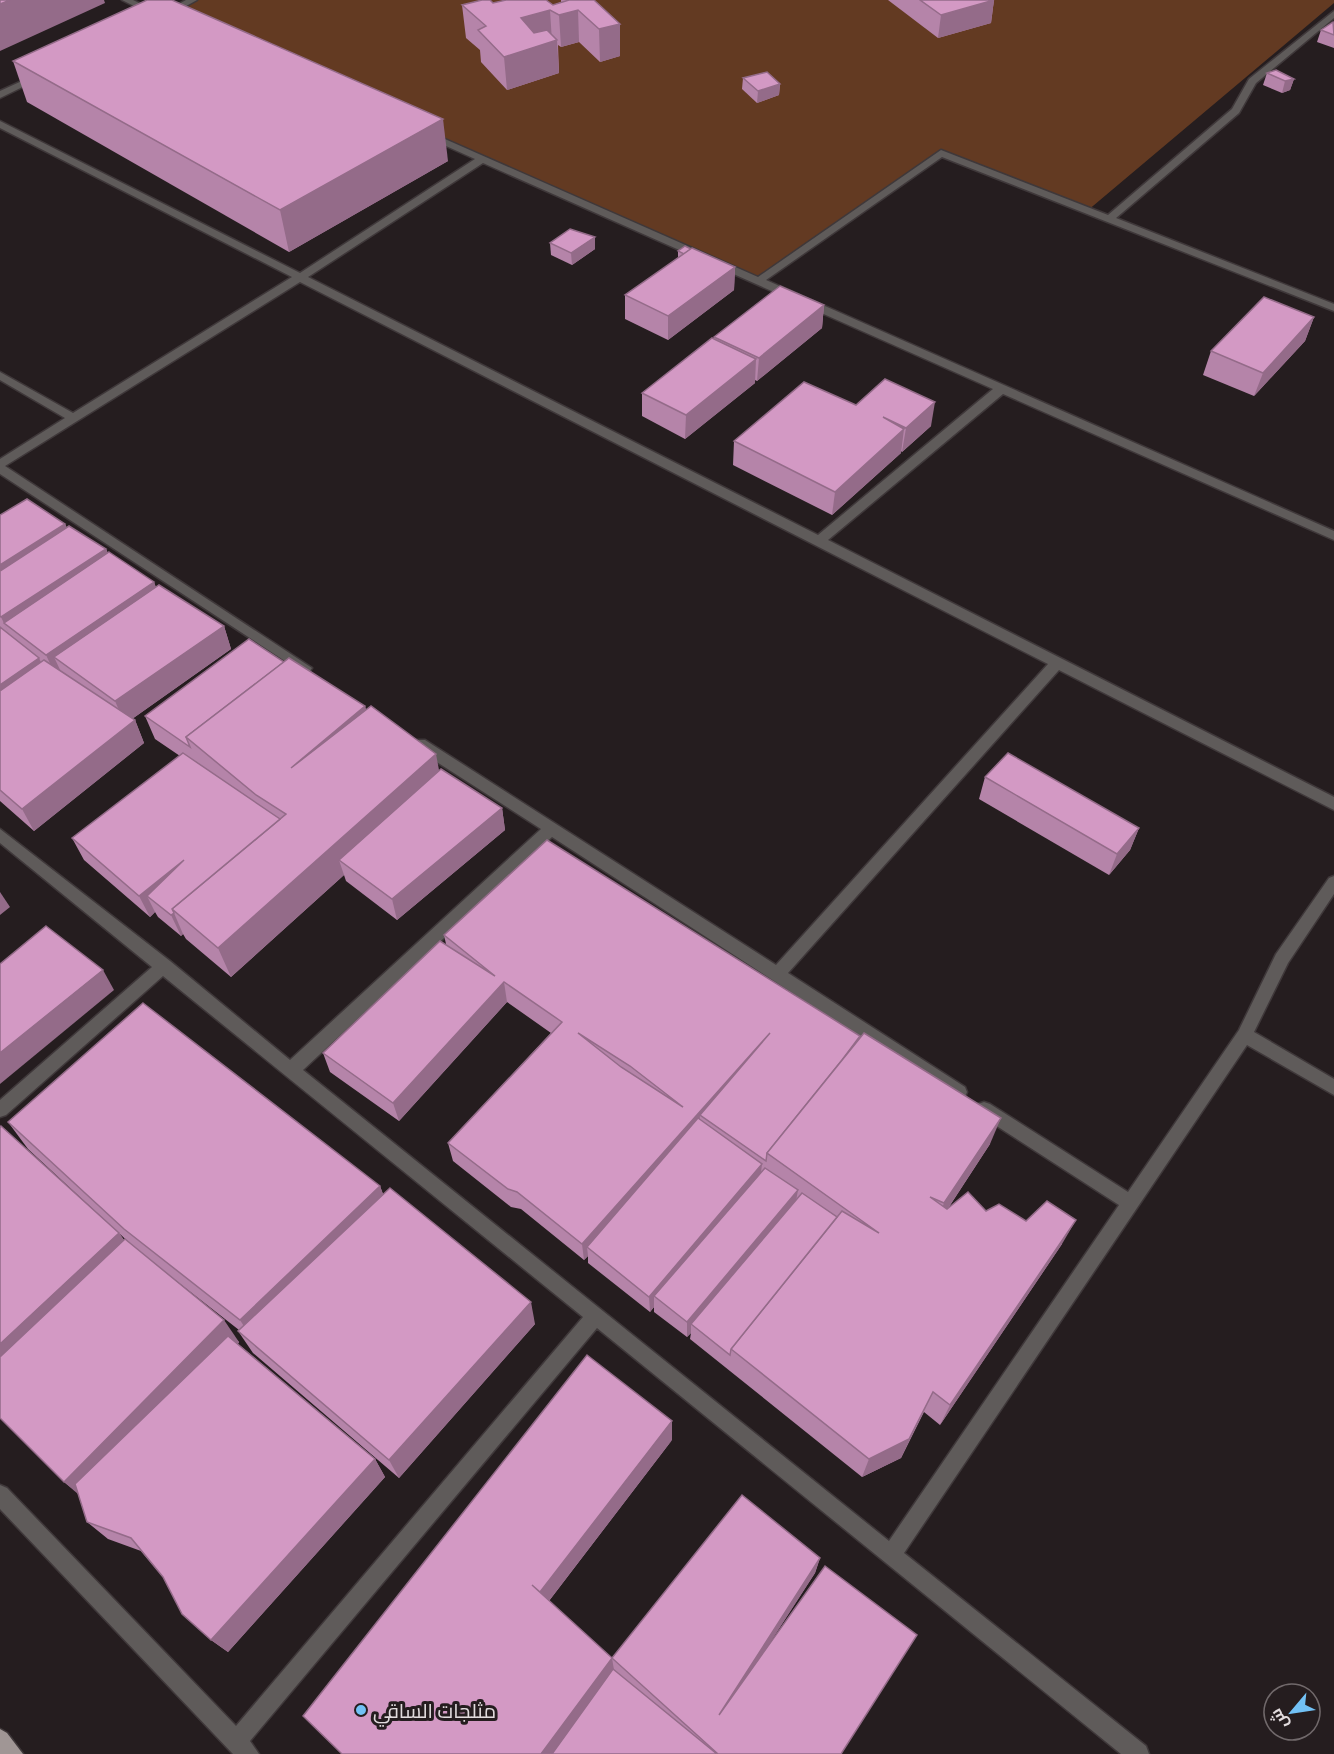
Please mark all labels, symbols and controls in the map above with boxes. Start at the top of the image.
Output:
north arrow [1262,1682,1322,1742]
place label: مثلجات الساقي [373,1697,496,1727]
marker: مثلجات الساقي [354,1703,368,1717]
text: ش [1265,1705,1293,1733]

